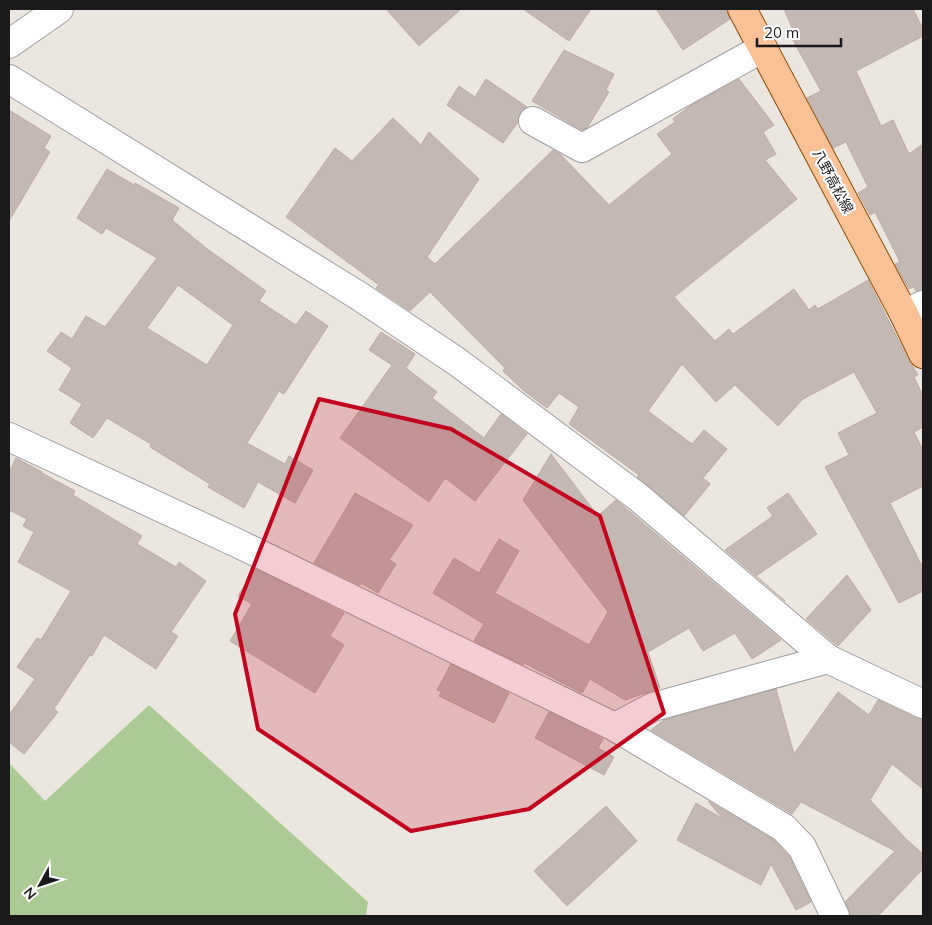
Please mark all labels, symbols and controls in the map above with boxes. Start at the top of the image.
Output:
scale bar [757,15,841,47]
text: 20 m [764,23,799,42]
street label: 八野高松線 [809,146,857,216]
north arrow [15,860,65,910]
text: N [20,884,40,903]

